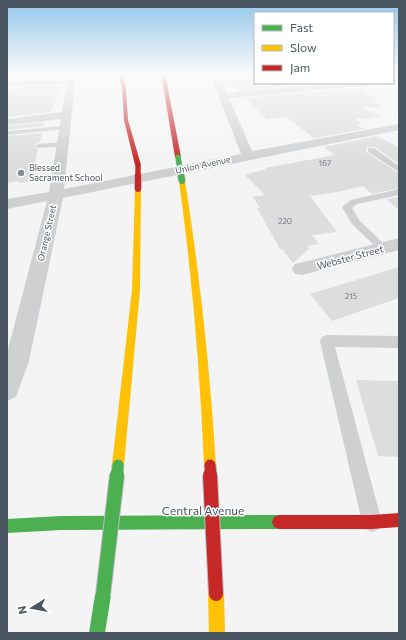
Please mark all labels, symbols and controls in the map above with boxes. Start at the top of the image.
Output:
legend [254,12,394,84]
text: Fast [290,20,313,34]
text: Slow [290,40,317,54]
text: Jam [290,60,310,75]
street label: Union Avenue [174,153,232,176]
house number: 167 [319,158,331,168]
place label: Blessed Sacrament School [29,162,103,183]
marker: Blessed Sacrament School [16,168,26,178]
street label: Orange Street [35,203,58,262]
house number: 220 [278,216,292,226]
street label: Webster Street [315,242,385,272]
house number: 215 [345,291,358,301]
street label: Central Avenue [162,503,244,517]
north arrow [12,588,52,628]
text: N [15,605,29,615]

